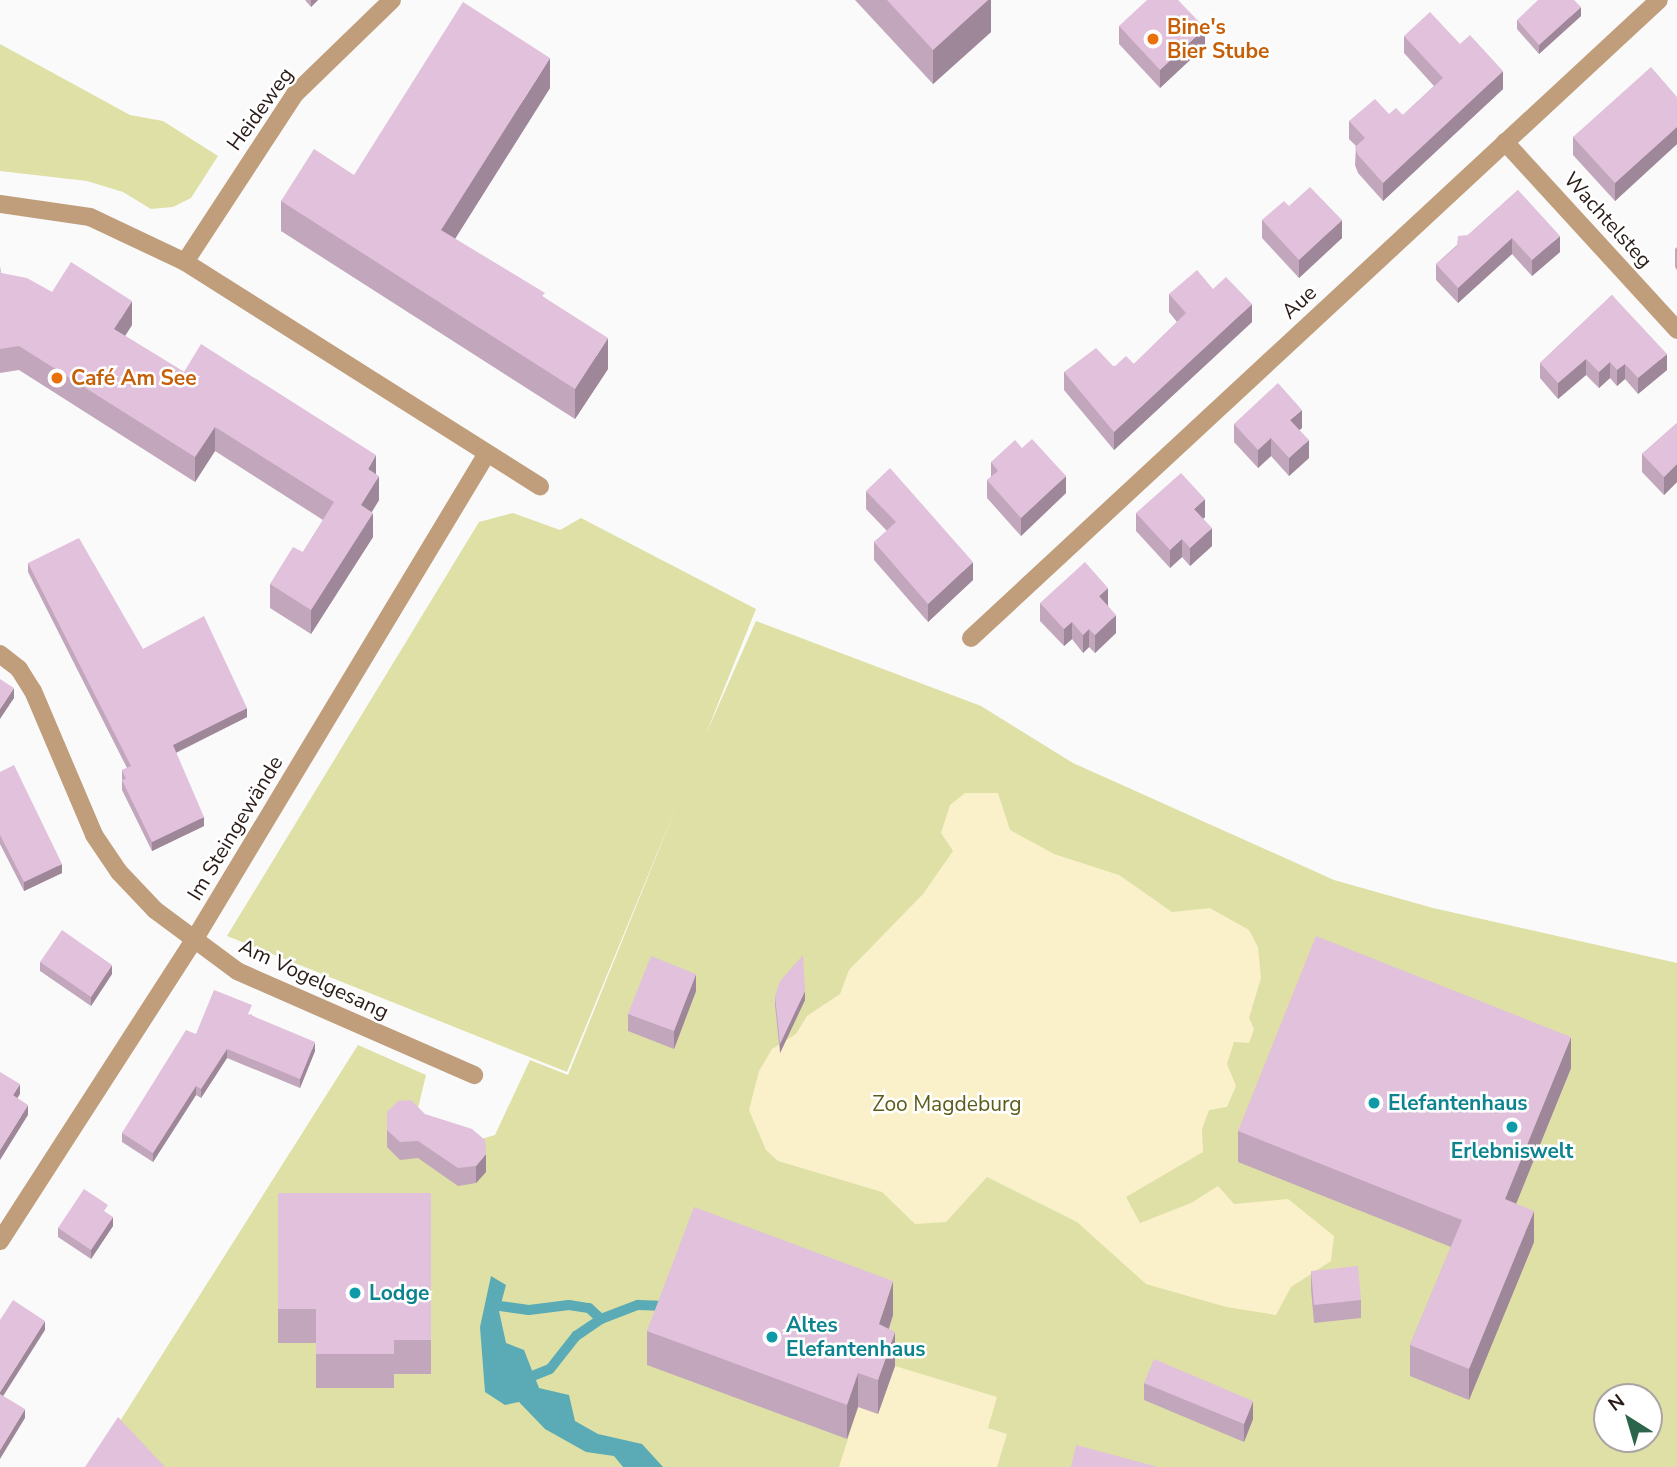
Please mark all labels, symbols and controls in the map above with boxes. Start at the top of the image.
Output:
place label: Bine's Bier Stube [1167,14,1269,64]
marker: Bine's Bier Stube [1145,31,1161,47]
street label: Heideweg [222,63,298,155]
street label: Wachtelsteg [1559,167,1657,273]
street label: Aue [1276,280,1322,324]
place label: Café Am See [71,365,197,391]
marker: Café Am See [49,370,65,386]
street label: Im Steingewände [182,751,288,905]
street label: Am Vogelgesang [235,933,393,1025]
place label: Elefantenhaus [1388,1090,1528,1116]
park label: Zoo Magdeburg [872,1091,1022,1117]
marker: Elefantenhaus [1366,1095,1382,1111]
marker: Erlebniswelt [1504,1119,1520,1135]
place label: Erlebniswelt [1451,1138,1573,1164]
place label: Lodge [369,1280,429,1306]
marker: Lodge [347,1285,363,1301]
place label: Altes Elefantenhaus [786,1312,926,1362]
marker: Altes Elefantenhaus [764,1329,780,1345]
north arrow [1593,1383,1663,1453]
text: N [1603,1388,1630,1417]

